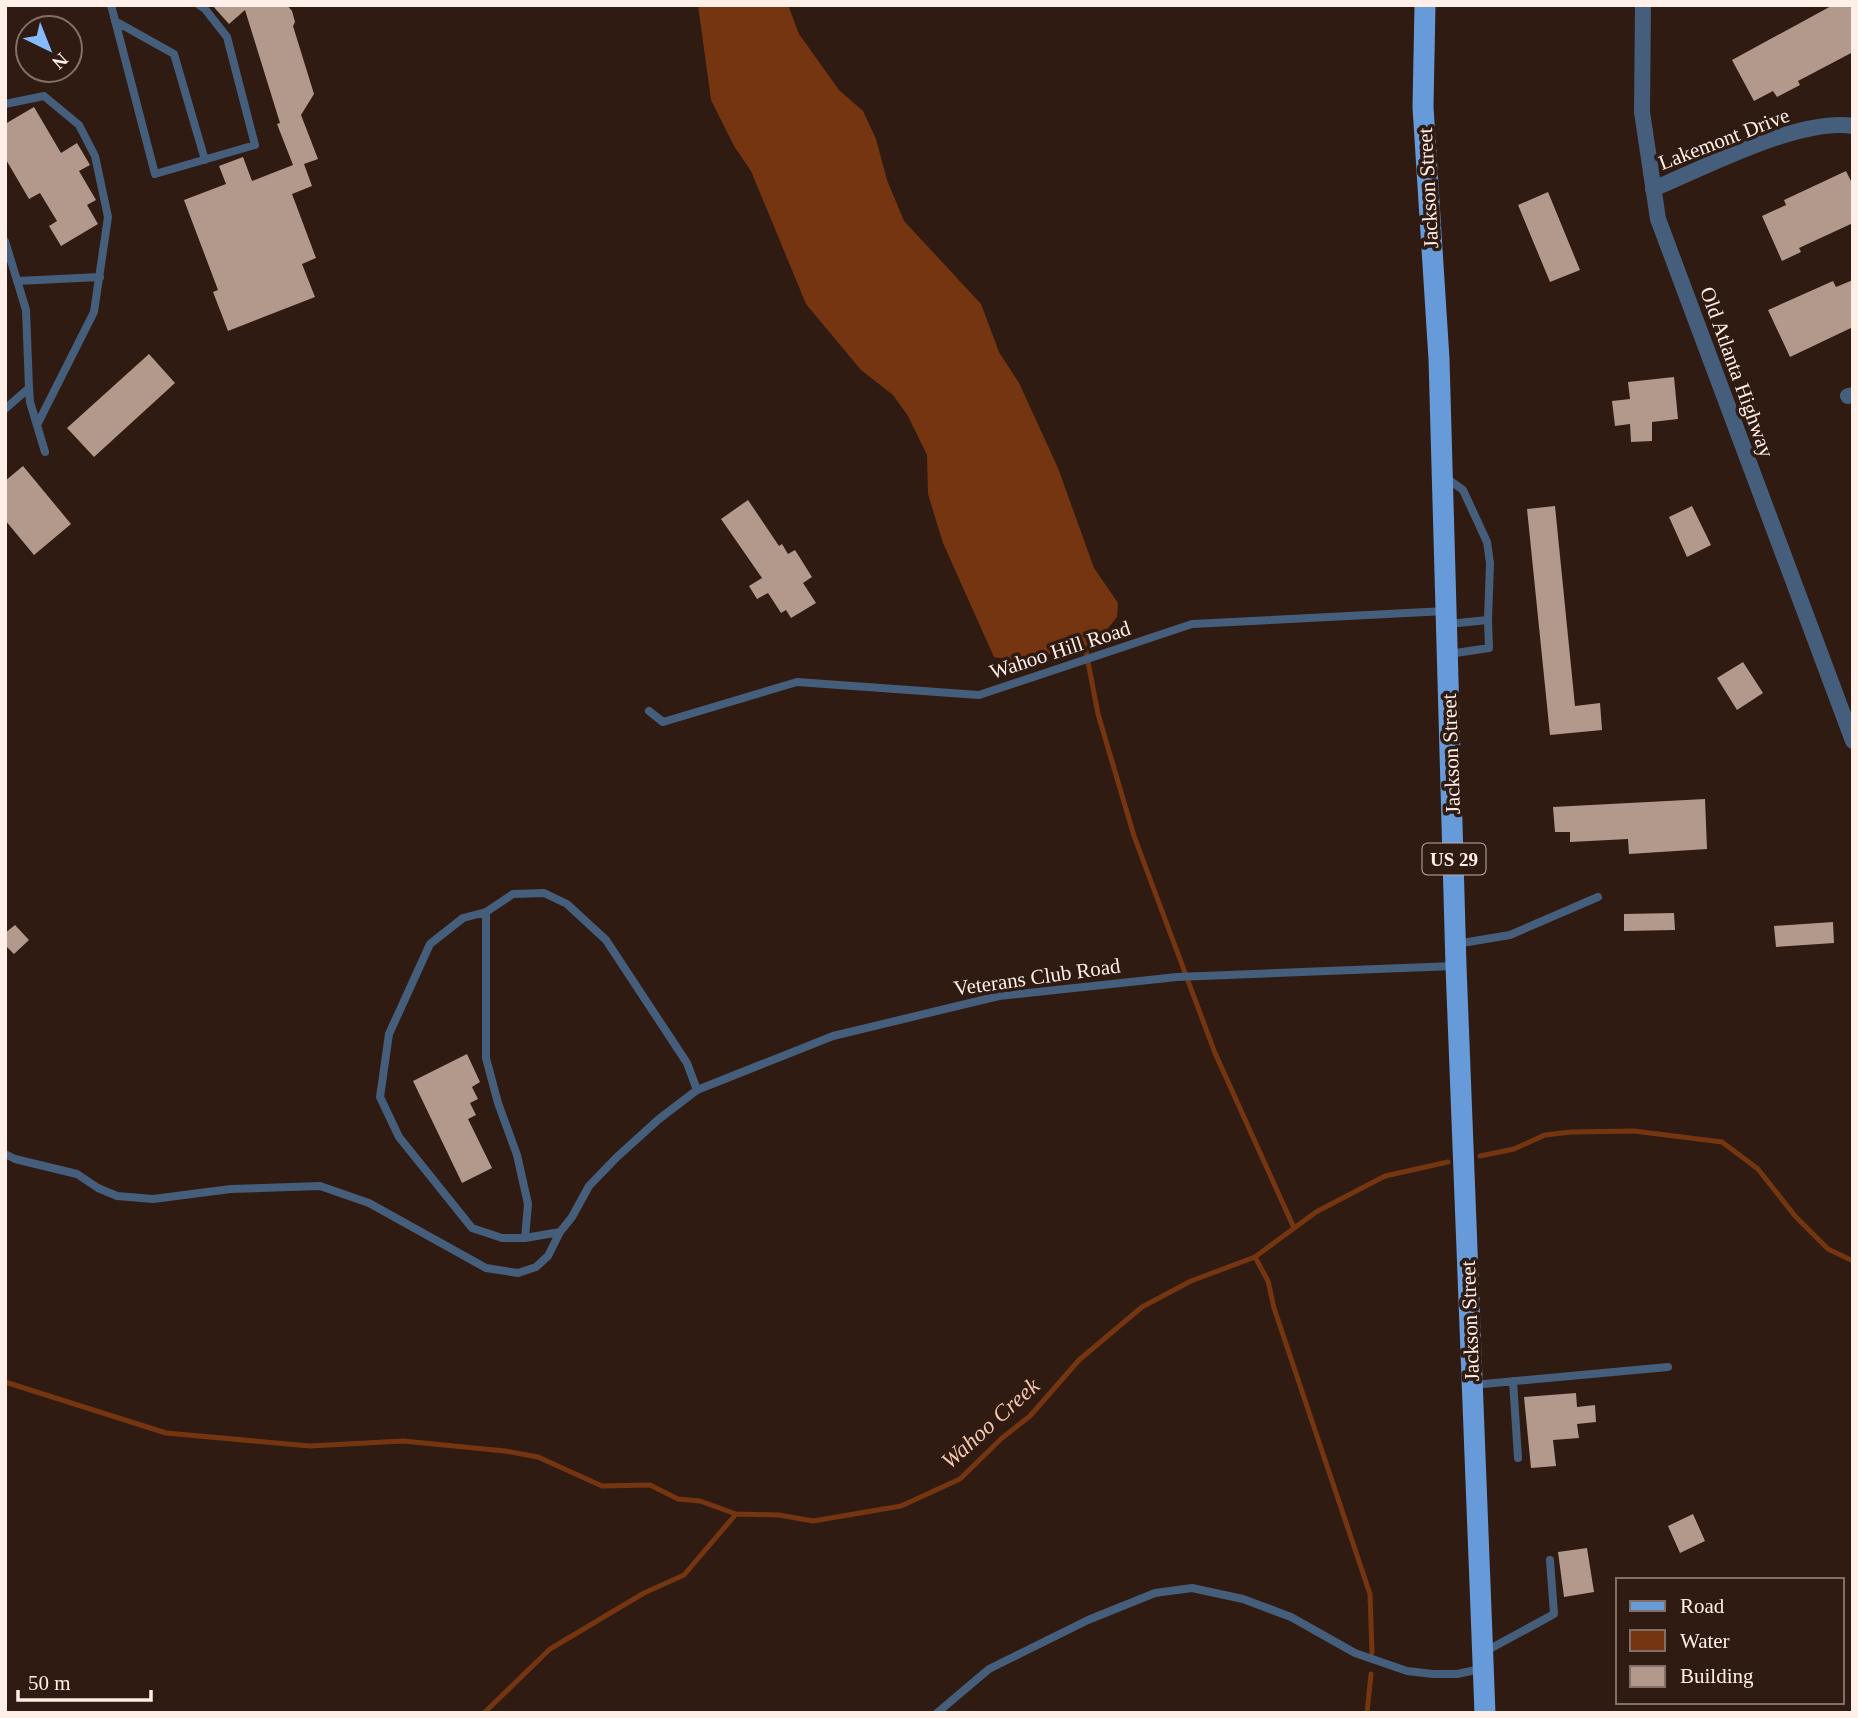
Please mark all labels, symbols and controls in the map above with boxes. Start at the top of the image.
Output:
north arrow [14,14,84,84]
text: N [48,49,72,74]
street label: Lakemont Drive [1655,103,1793,175]
street label: Jackson Street [1413,127,1443,249]
street label: Old Atlanta Highway [1695,283,1779,461]
street label: Wahoo Hill Road [987,616,1134,684]
street label: Jackson Street [1437,693,1465,815]
road number: US 29 [1422,844,1486,874]
street label: Veterans Club Road [952,953,1122,1001]
street label: Jackson Street [1456,1260,1484,1382]
water label: Wahoo Creek [936,1372,1045,1474]
legend [1616,1578,1844,1704]
text: Road [1680,1594,1725,1618]
text: Water [1680,1629,1730,1653]
scale bar [18,1658,150,1702]
text: Building [1680,1664,1754,1688]
text: 50 m [28,1671,71,1695]

